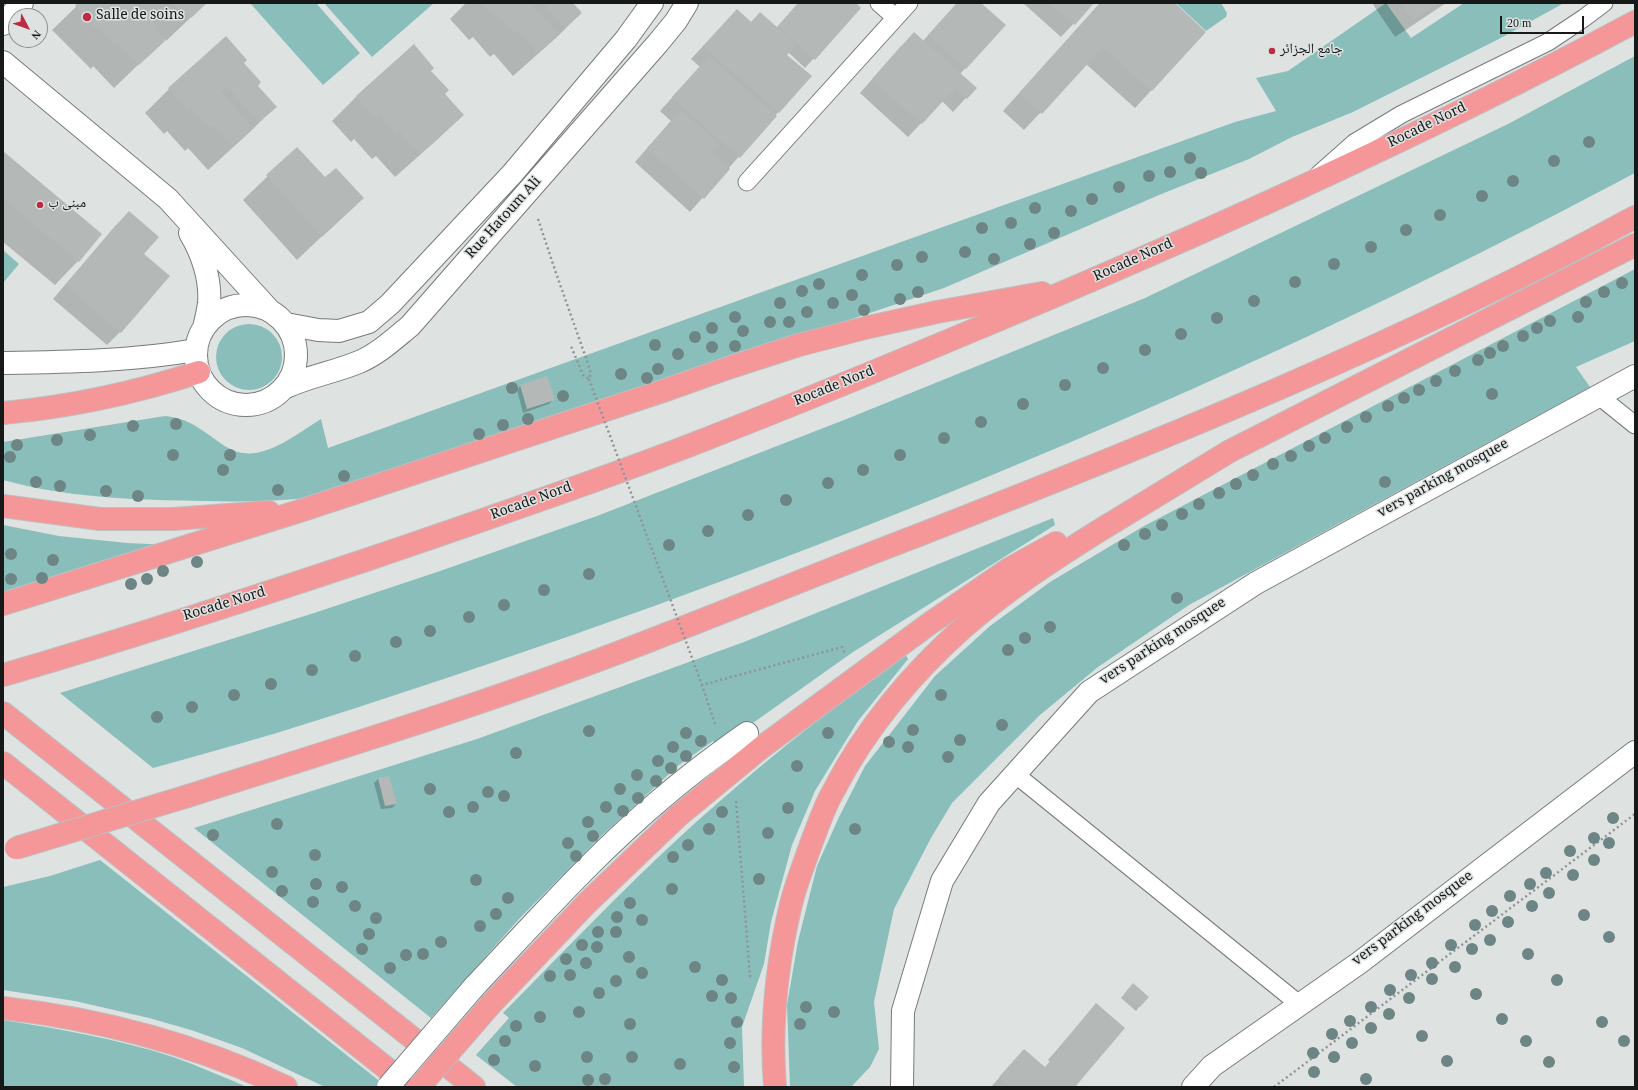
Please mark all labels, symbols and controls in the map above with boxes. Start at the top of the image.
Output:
north arrow [8,8,48,48]
scale bar [1502,8,1586,34]
place label: Salle de soins [96,9,184,25]
marker: Salle de soins [81,11,93,23]
text: 20 m [1507,16,1531,30]
text: N [29,28,43,42]
place label: جامع الجزائر [1280,43,1343,59]
marker: جامع الجزائر [1267,46,1277,56]
street label: Rocade Nord [1386,101,1470,153]
street label: Rue Hatoum Ali [464,175,546,263]
place label: مبنى ب [48,197,86,213]
marker: مبنى ب [35,200,45,210]
street label: Rocade Nord [1092,237,1176,287]
street label: Rocade Nord [792,364,878,412]
street label: vers parking mosquee [1376,437,1512,523]
street label: Rocade Nord [489,481,575,525]
street label: Rocade Nord [182,586,268,626]
street label: vers parking mosquee [1098,596,1230,690]
street label: vers parking mosquee [1350,869,1478,971]

